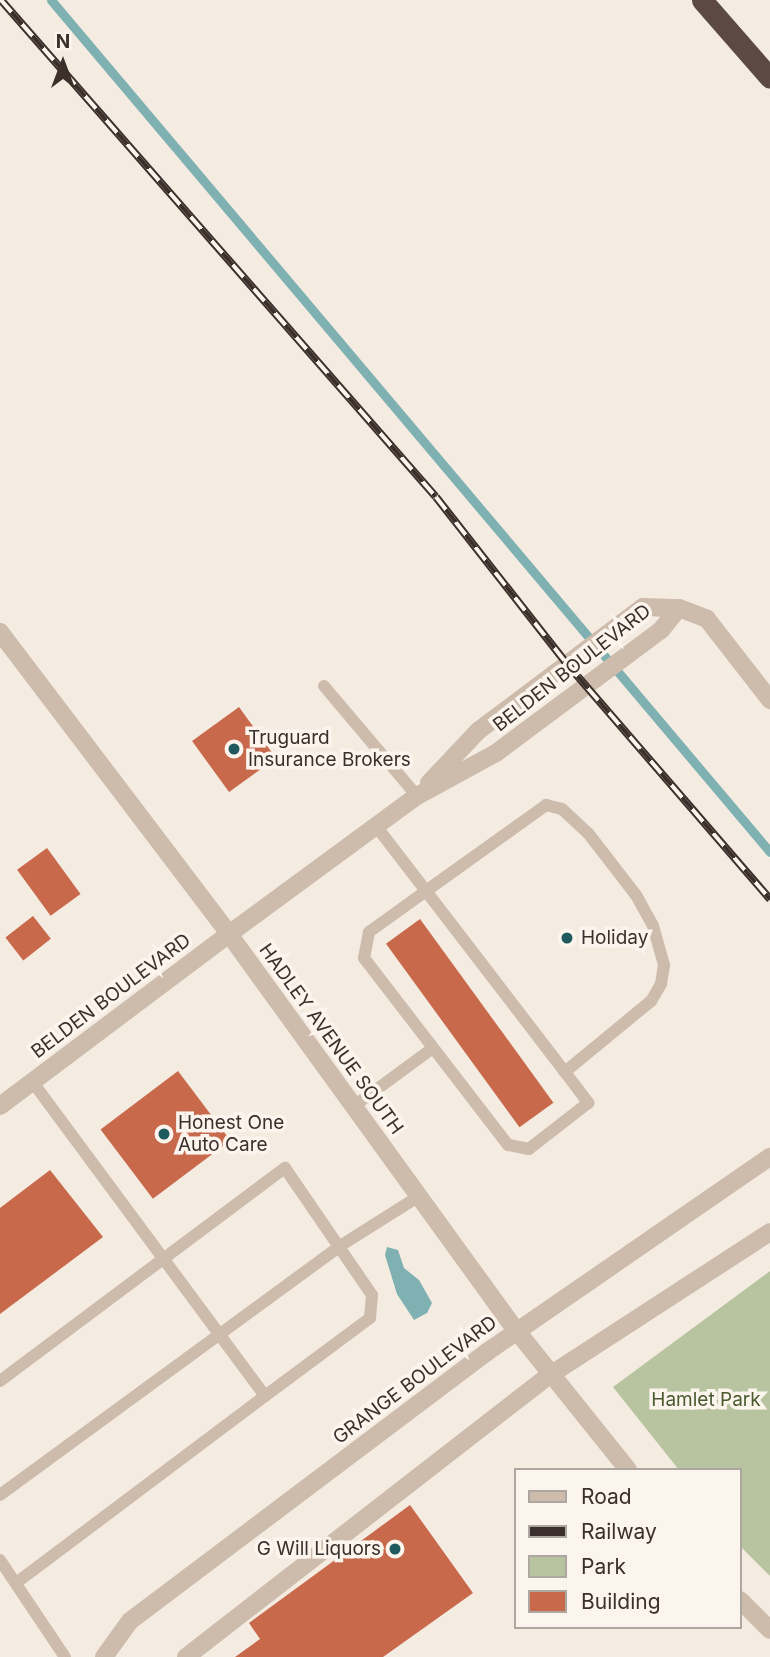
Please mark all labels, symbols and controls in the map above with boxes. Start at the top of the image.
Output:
north arrow [28,28,98,98]
text: N [56,30,70,53]
street label: BELDEN BOULEVARD [489,599,655,737]
place label: Truguard Insurance Brokers [248,727,411,771]
marker: Truguard Insurance Brokers [226,741,242,757]
place label: Holiday [581,927,648,949]
street label: BELDEN BOULEVARD [27,929,195,1063]
marker: Holiday [559,930,575,946]
street label: HADLEY AVENUE SOUTH [254,939,408,1139]
place label: Honest One Auto Care [178,1112,284,1156]
marker: Honest One Auto Care [156,1126,172,1142]
street label: GRANGE BOULEVARD [329,1311,501,1449]
park label: Hamlet Park [651,1389,761,1411]
legend [514,1468,742,1629]
text: Road [581,1484,632,1509]
text: Railway [581,1519,657,1544]
place label: G Will Liquors [257,1538,381,1560]
marker: G Will Liquors [387,1541,403,1557]
text: Park [581,1554,626,1579]
text: Building [581,1589,661,1614]

